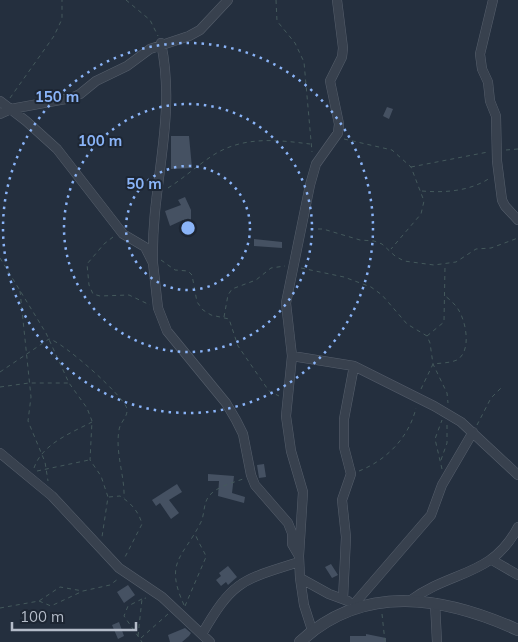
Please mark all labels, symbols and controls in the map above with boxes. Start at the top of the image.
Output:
text: 150 m [35,87,79,106]
text: 100 m [78,131,122,150]
text: 50 m [126,174,162,193]
centre of rings [179,219,197,237]
scale bar [12,600,136,632]
text: 100 m [20,607,64,626]

